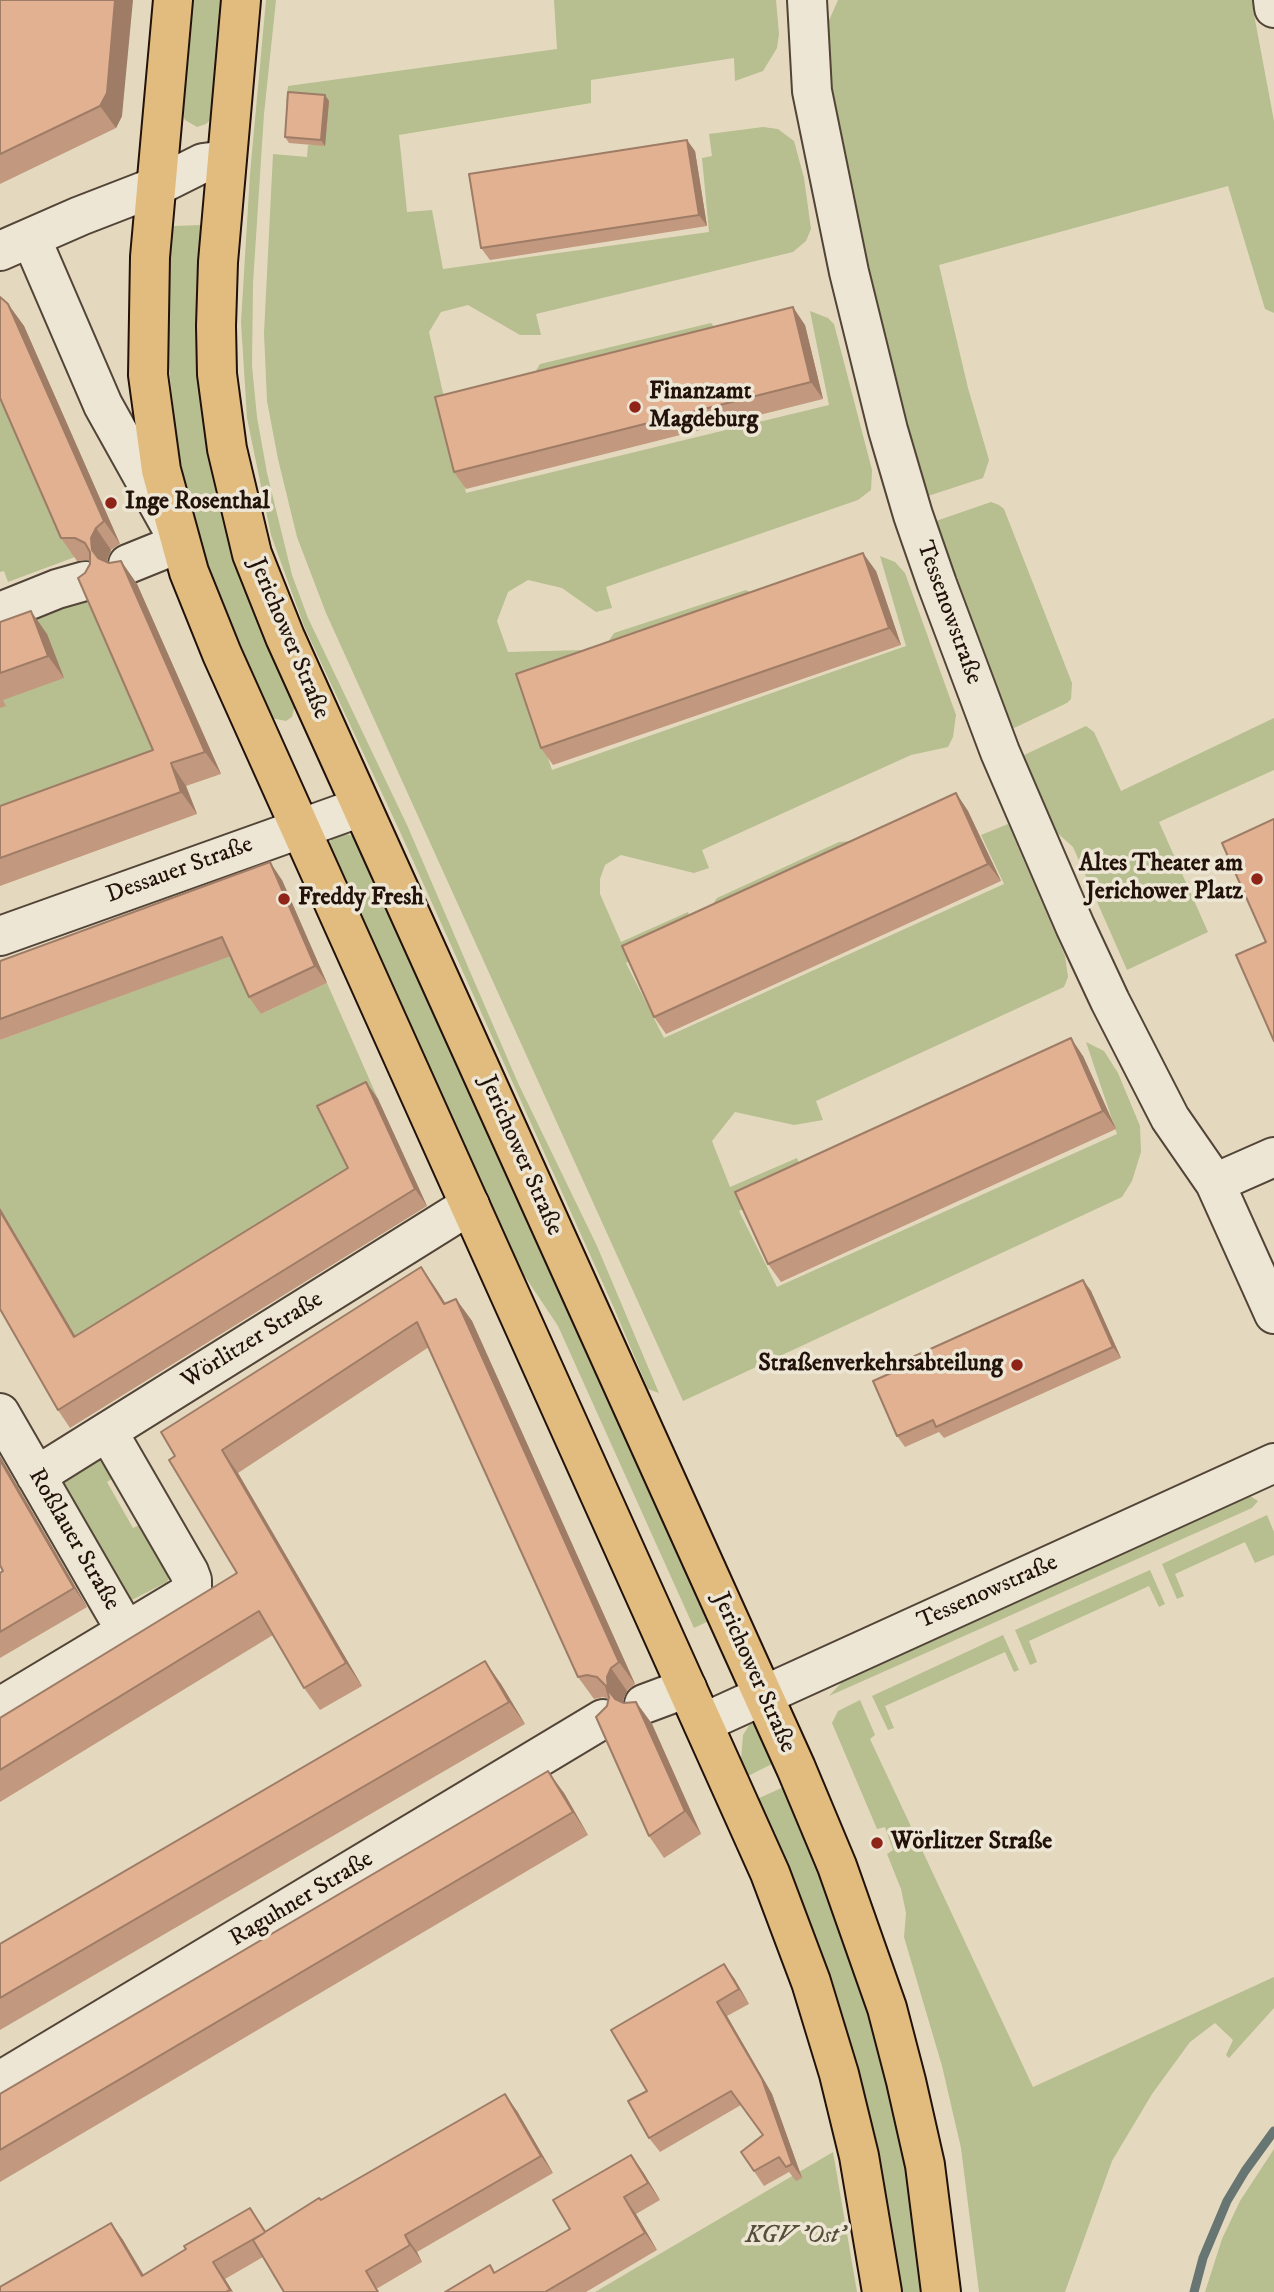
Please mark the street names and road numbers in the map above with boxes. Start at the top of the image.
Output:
street label: Tessenowstraße [909,537,987,689]
street label: Jerichower Straße [241,554,335,724]
street label: Dessauer Straße [103,831,257,911]
street label: Jerichower Straße [472,1072,568,1240]
street label: Wörlitzer Straße [177,1286,329,1396]
street label: Roßlauer Straße [21,1464,125,1616]
street label: Tessenowstraße [913,1549,1063,1637]
street label: Jerichower Straße [705,1589,801,1757]
street label: Raguhner Straße [225,1846,379,1954]

